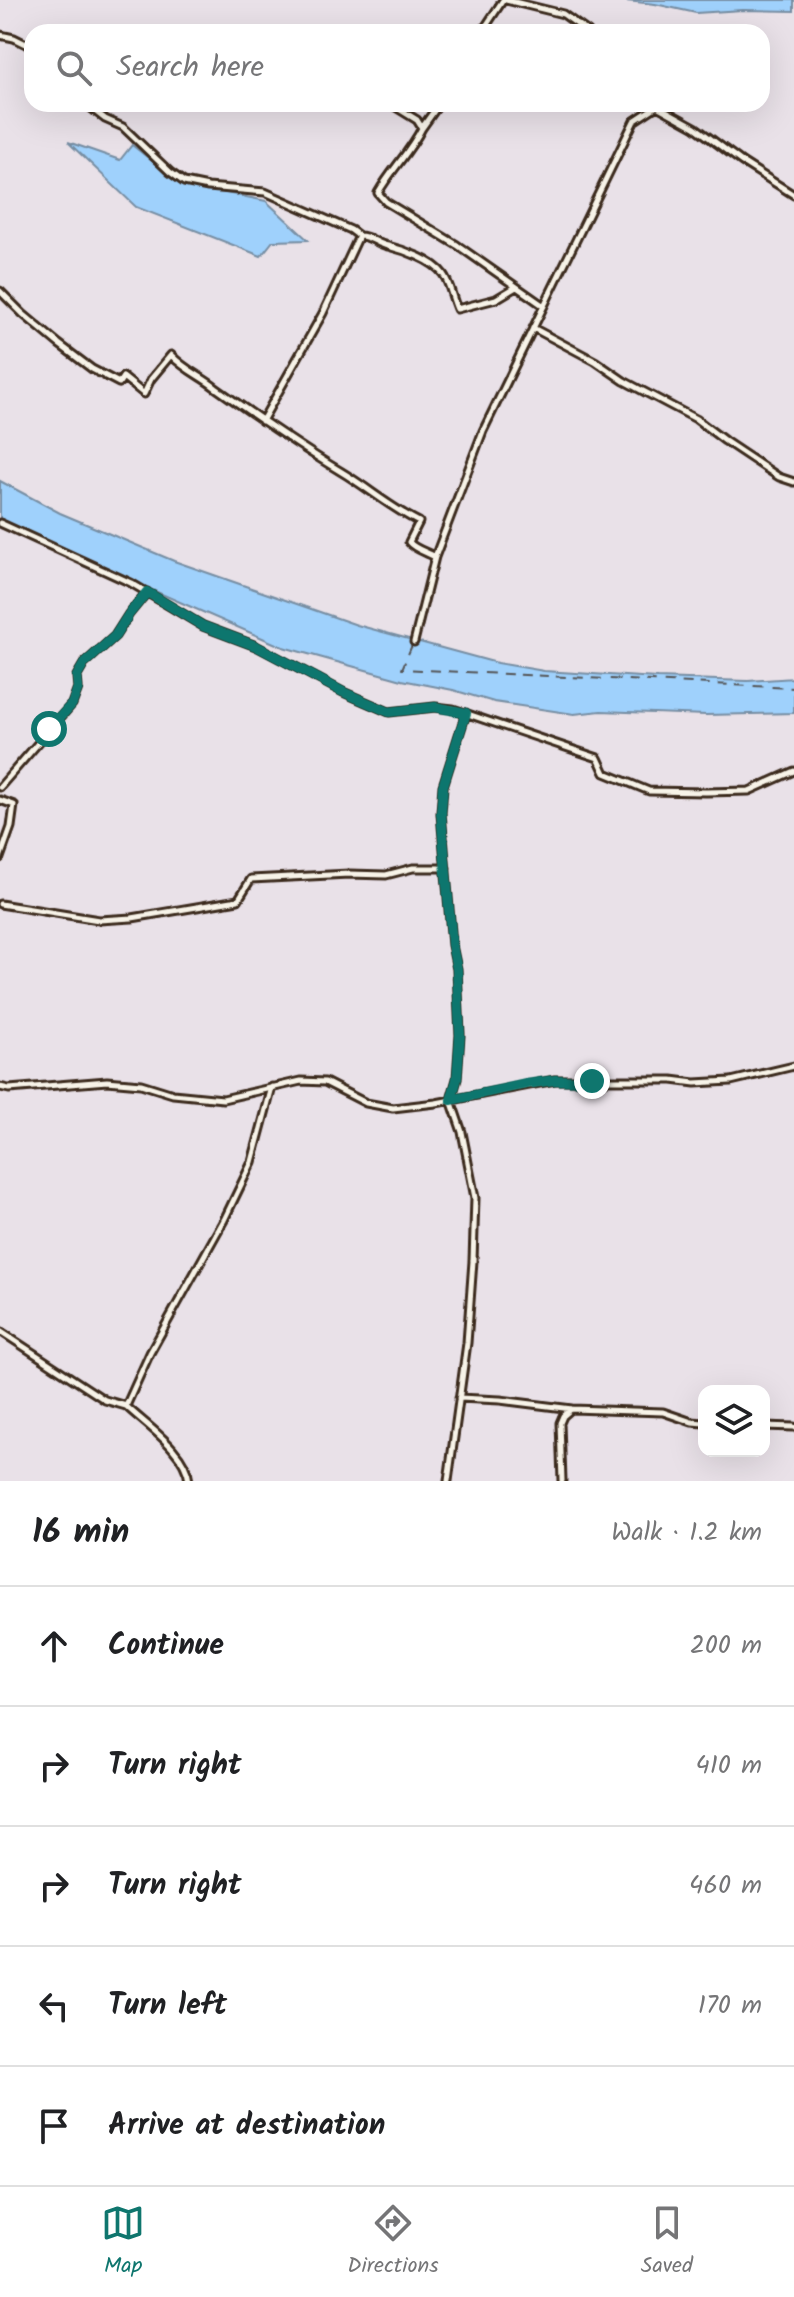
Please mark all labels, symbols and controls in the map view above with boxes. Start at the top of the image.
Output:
search box [24,24,770,112]
text: Search here [116,44,264,92]
icon: search [52,46,96,90]
route start [31,711,67,747]
route end [574,1063,610,1099]
map controls [698,1385,770,1457]
button: layers [698,1385,770,1457]
text: 16 min [32,1506,129,1560]
text: Walk · 1.2 km [611,1512,762,1554]
text: Continue [108,1622,224,1670]
icon: ahead [32,1624,76,1668]
text: 200 m [690,1625,762,1667]
text: Turn right [108,1742,241,1790]
icon: right [32,1744,76,1788]
text: 410 m [695,1745,762,1787]
text: Turn right [108,1862,241,1910]
icon: right [32,1864,76,1908]
text: 460 m [689,1865,762,1907]
text: Turn left [108,1982,227,2030]
icon: left [32,1984,76,2028]
text: 170 m [698,1985,762,2027]
text: Arrive at destination [108,2102,385,2150]
icon: arrive [32,2104,76,2148]
tab: Map [101,2201,145,2284]
tab: Directions [347,2201,439,2284]
tab: Saved [641,2201,693,2284]

